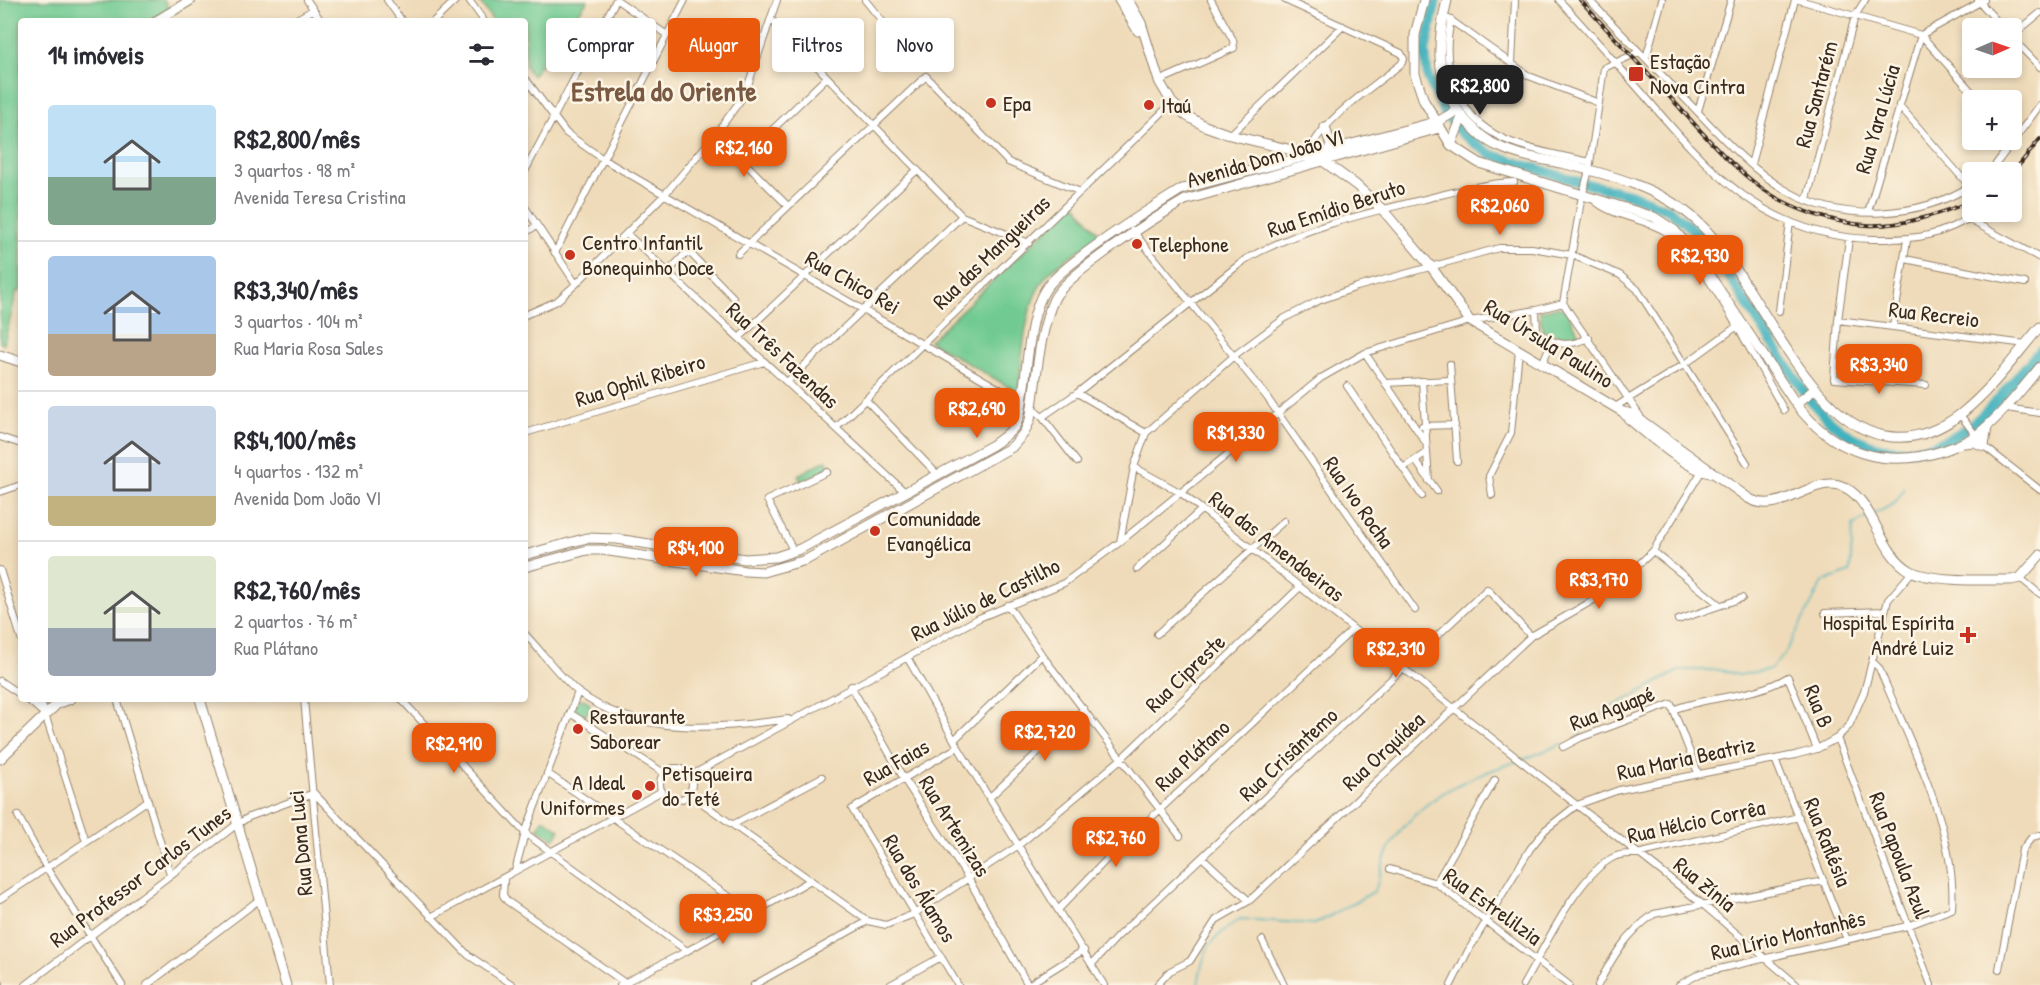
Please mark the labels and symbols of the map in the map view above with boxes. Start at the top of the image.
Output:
north arrow [1962,18,2022,78]
street label: Rua Santarém [1787,37,1845,151]
place label: Estação Nova Cintra [1650,46,1745,101]
street label: Rua Yara Lúcia [1847,61,1907,177]
pin: R$2,800 [1425,65,1535,116]
marker: Estação Nova Cintra [1627,65,1645,83]
district label: Estrela do Oriente [571,72,758,110]
place label: Epa [1003,88,1031,118]
place label: Itaú [1161,90,1191,120]
marker: Epa [984,96,998,110]
marker: Itaú [1142,98,1156,112]
street label: Avenida Dom João VI [1183,121,1347,195]
pin: R$2,160 [689,127,799,178]
street label: Rua Emídio Beruto [1263,172,1409,244]
pin: R$2,060 [1445,185,1555,236]
street label: Rua das Mangueiras [926,188,1056,316]
place label: Centro Infantil Bonequinho Doce [582,227,715,282]
place label: Telephone [1149,229,1229,259]
pin: R$2,930 [1645,235,1755,286]
marker: Telephone [1130,237,1144,251]
street label: Rua Chico Rei [800,243,906,321]
marker: Centro Infantil Bonequinho Doce [563,248,577,262]
street label: Rua Úrsula Paulino [1479,291,1620,395]
street label: Rua Recreio [1887,294,1981,334]
street label: Rua Três Fazendas [720,295,846,415]
pin: R$3,340 [1824,344,1934,395]
street label: Rua Ophil Ribeiro [571,346,709,414]
pin: R$2,690 [922,388,1032,439]
pin: R$1,330 [1181,412,1291,463]
street label: Rua Ivo Rocha [1316,450,1402,554]
street label: Rua das Amendoeiras [1203,484,1351,608]
place label: Comunidade Evangélica [887,503,981,558]
marker: Comunidade Evangélica [868,524,882,538]
pin: R$4,100 [641,527,751,578]
street label: Rua Júlio de Castilho [906,550,1065,648]
pin: R$3,170 [1544,559,1654,610]
place label: Hospital Espírita André Luiz [1823,607,1954,662]
marker: Hospital Espírita André Luiz [1959,626,1977,644]
street label: Rua Cipreste [1138,627,1232,719]
pin: R$2,310 [1341,628,1451,679]
street label: Rua Aguapé [1565,678,1659,738]
street label: Rua B [1797,680,1841,732]
street label: Rua Crisântemo [1232,700,1344,808]
place label: Restaurante Saborear [590,701,686,756]
street label: Rua Orquídea [1335,705,1431,797]
pin: R$2,720 [990,711,1100,762]
street label: Rua Plátano [1148,712,1236,798]
marker: Restaurante Saborear [571,722,585,736]
pin: R$2,910 [399,723,509,774]
street label: Rua Maria Beatriz [1614,729,1758,787]
street label: Rua Faias [858,731,934,793]
place label: Petisqueira do Teté [662,758,752,813]
place label: A Ideal Uniformes [541,767,625,822]
street label: Rua Artemizas [912,770,998,882]
marker: Petisqueira do Teté [643,779,657,793]
street label: Rua Papoula Azul [1862,787,1938,923]
marker: A Ideal Uniformes [630,788,644,802]
street label: Rua Dona Luci [280,789,320,897]
street label: Rua Hélcio Corrêa [1624,792,1768,850]
street label: Rua Raflésia [1797,793,1859,891]
street label: Rua Professor Carlos Tunes [43,798,237,954]
pin: R$2,760 [1061,817,1171,868]
street label: Rua dos Álamos [876,828,964,948]
street label: Rua Zínia [1668,850,1743,919]
street label: Rua Estrelilzia [1438,860,1549,952]
pin: R$3,250 [668,894,778,945]
street label: Rua Lírio Montanhês [1708,903,1868,967]

